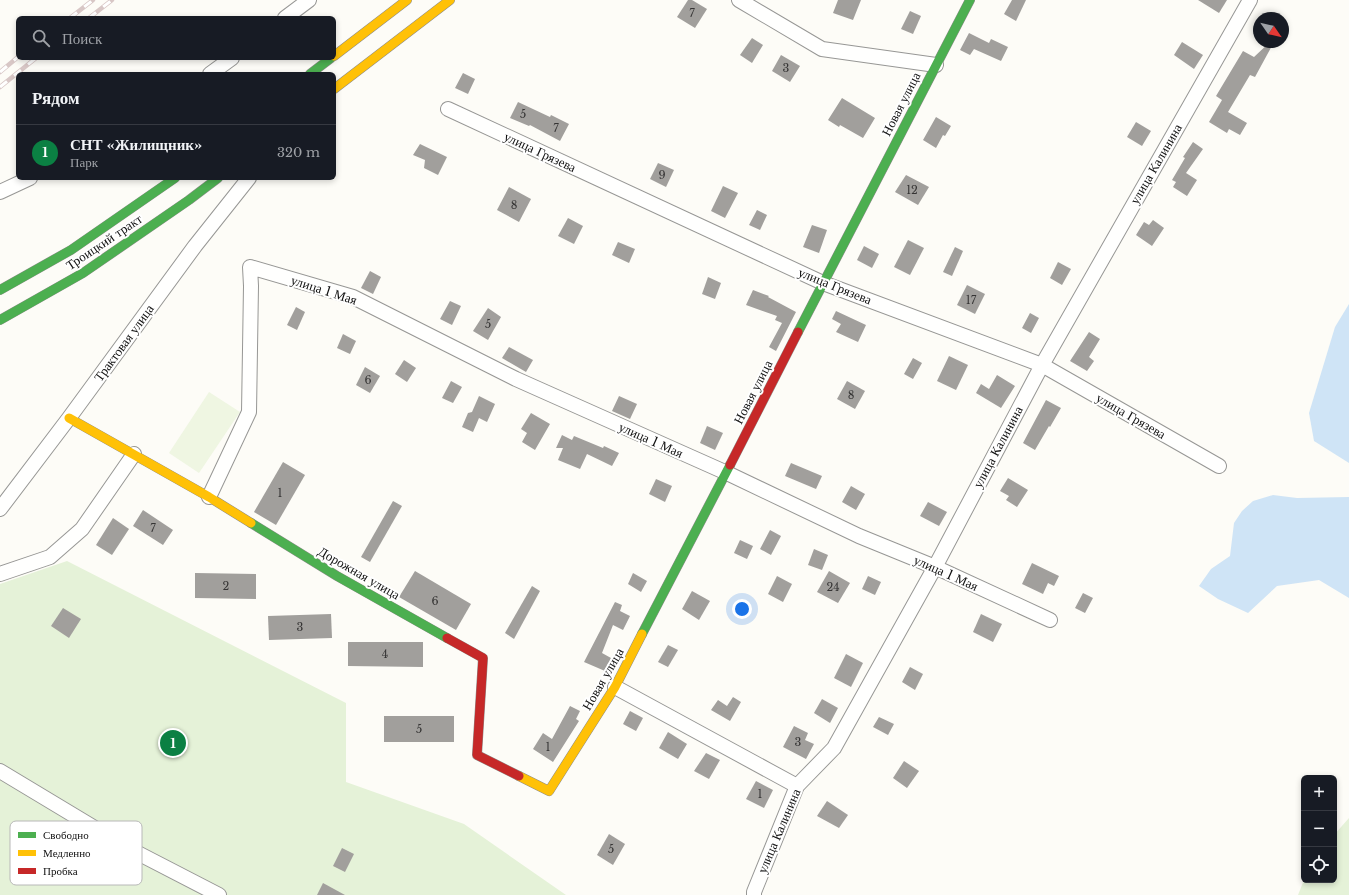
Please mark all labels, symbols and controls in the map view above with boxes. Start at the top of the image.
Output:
house number: 7 [689,6,695,20]
north arrow [1253,12,1289,48]
search box [16,16,336,60]
icon: search [30,27,52,49]
text: Поиск [62,29,102,48]
house number: 3 [783,61,790,75]
street label: Новая улица [878,69,924,139]
text: Рядом [32,88,80,109]
house number: 5 [520,107,526,121]
street label: улица Калинина [1126,120,1186,207]
house number: 7 [553,121,559,135]
street label: улица Грязева [501,128,579,176]
text: СНТ «Жилищник» [70,135,202,154]
text: 1 [42,144,48,161]
text: 320 m [277,144,320,161]
text: Парк [70,154,98,171]
house number: 9 [658,168,666,182]
house number: 12 [906,183,918,197]
house number: 8 [511,198,517,212]
street label: Троицкий тракт [63,210,146,274]
street label: улица Грязева [796,264,874,309]
street label: улица 1 Мая [289,271,359,309]
house number: 17 [966,293,977,307]
street label: Трактовая улица [90,301,158,385]
house number: 5 [485,317,491,331]
street label: Новая улица [730,357,776,427]
house number: 6 [364,373,372,387]
house number: 8 [848,388,854,402]
street label: улица Грязева [1093,389,1169,443]
street label: улица Калинина [969,403,1027,491]
street label: улица 1 Мая [616,418,686,462]
house number: 1 [278,486,283,500]
house number: 7 [150,521,156,535]
street label: Дорожная улица [315,543,403,603]
street label: улица 1 Мая [911,551,981,595]
house number: 2 [223,579,230,593]
house number: 24 [826,580,840,594]
house number: 6 [431,594,439,608]
your location [732,599,752,619]
house number: 3 [297,620,304,634]
street label: Новая улица [578,644,628,713]
house number: 4 [382,647,388,661]
house number: 5 [416,722,422,736]
pin: 1 [160,728,186,758]
house number: 3 [795,735,802,749]
house number: 1 [546,740,551,754]
map controls [1301,775,1337,883]
button: + [1301,775,1337,811]
street label: улица Калинина [754,786,805,876]
house number: 1 [758,787,763,801]
button: − [1301,811,1337,847]
legend [10,821,142,885]
text: Свободно [43,828,89,842]
house number: 5 [608,842,614,856]
text: Медленно [43,846,91,860]
button: locate [1301,847,1337,883]
text: Пробка [43,864,78,878]

